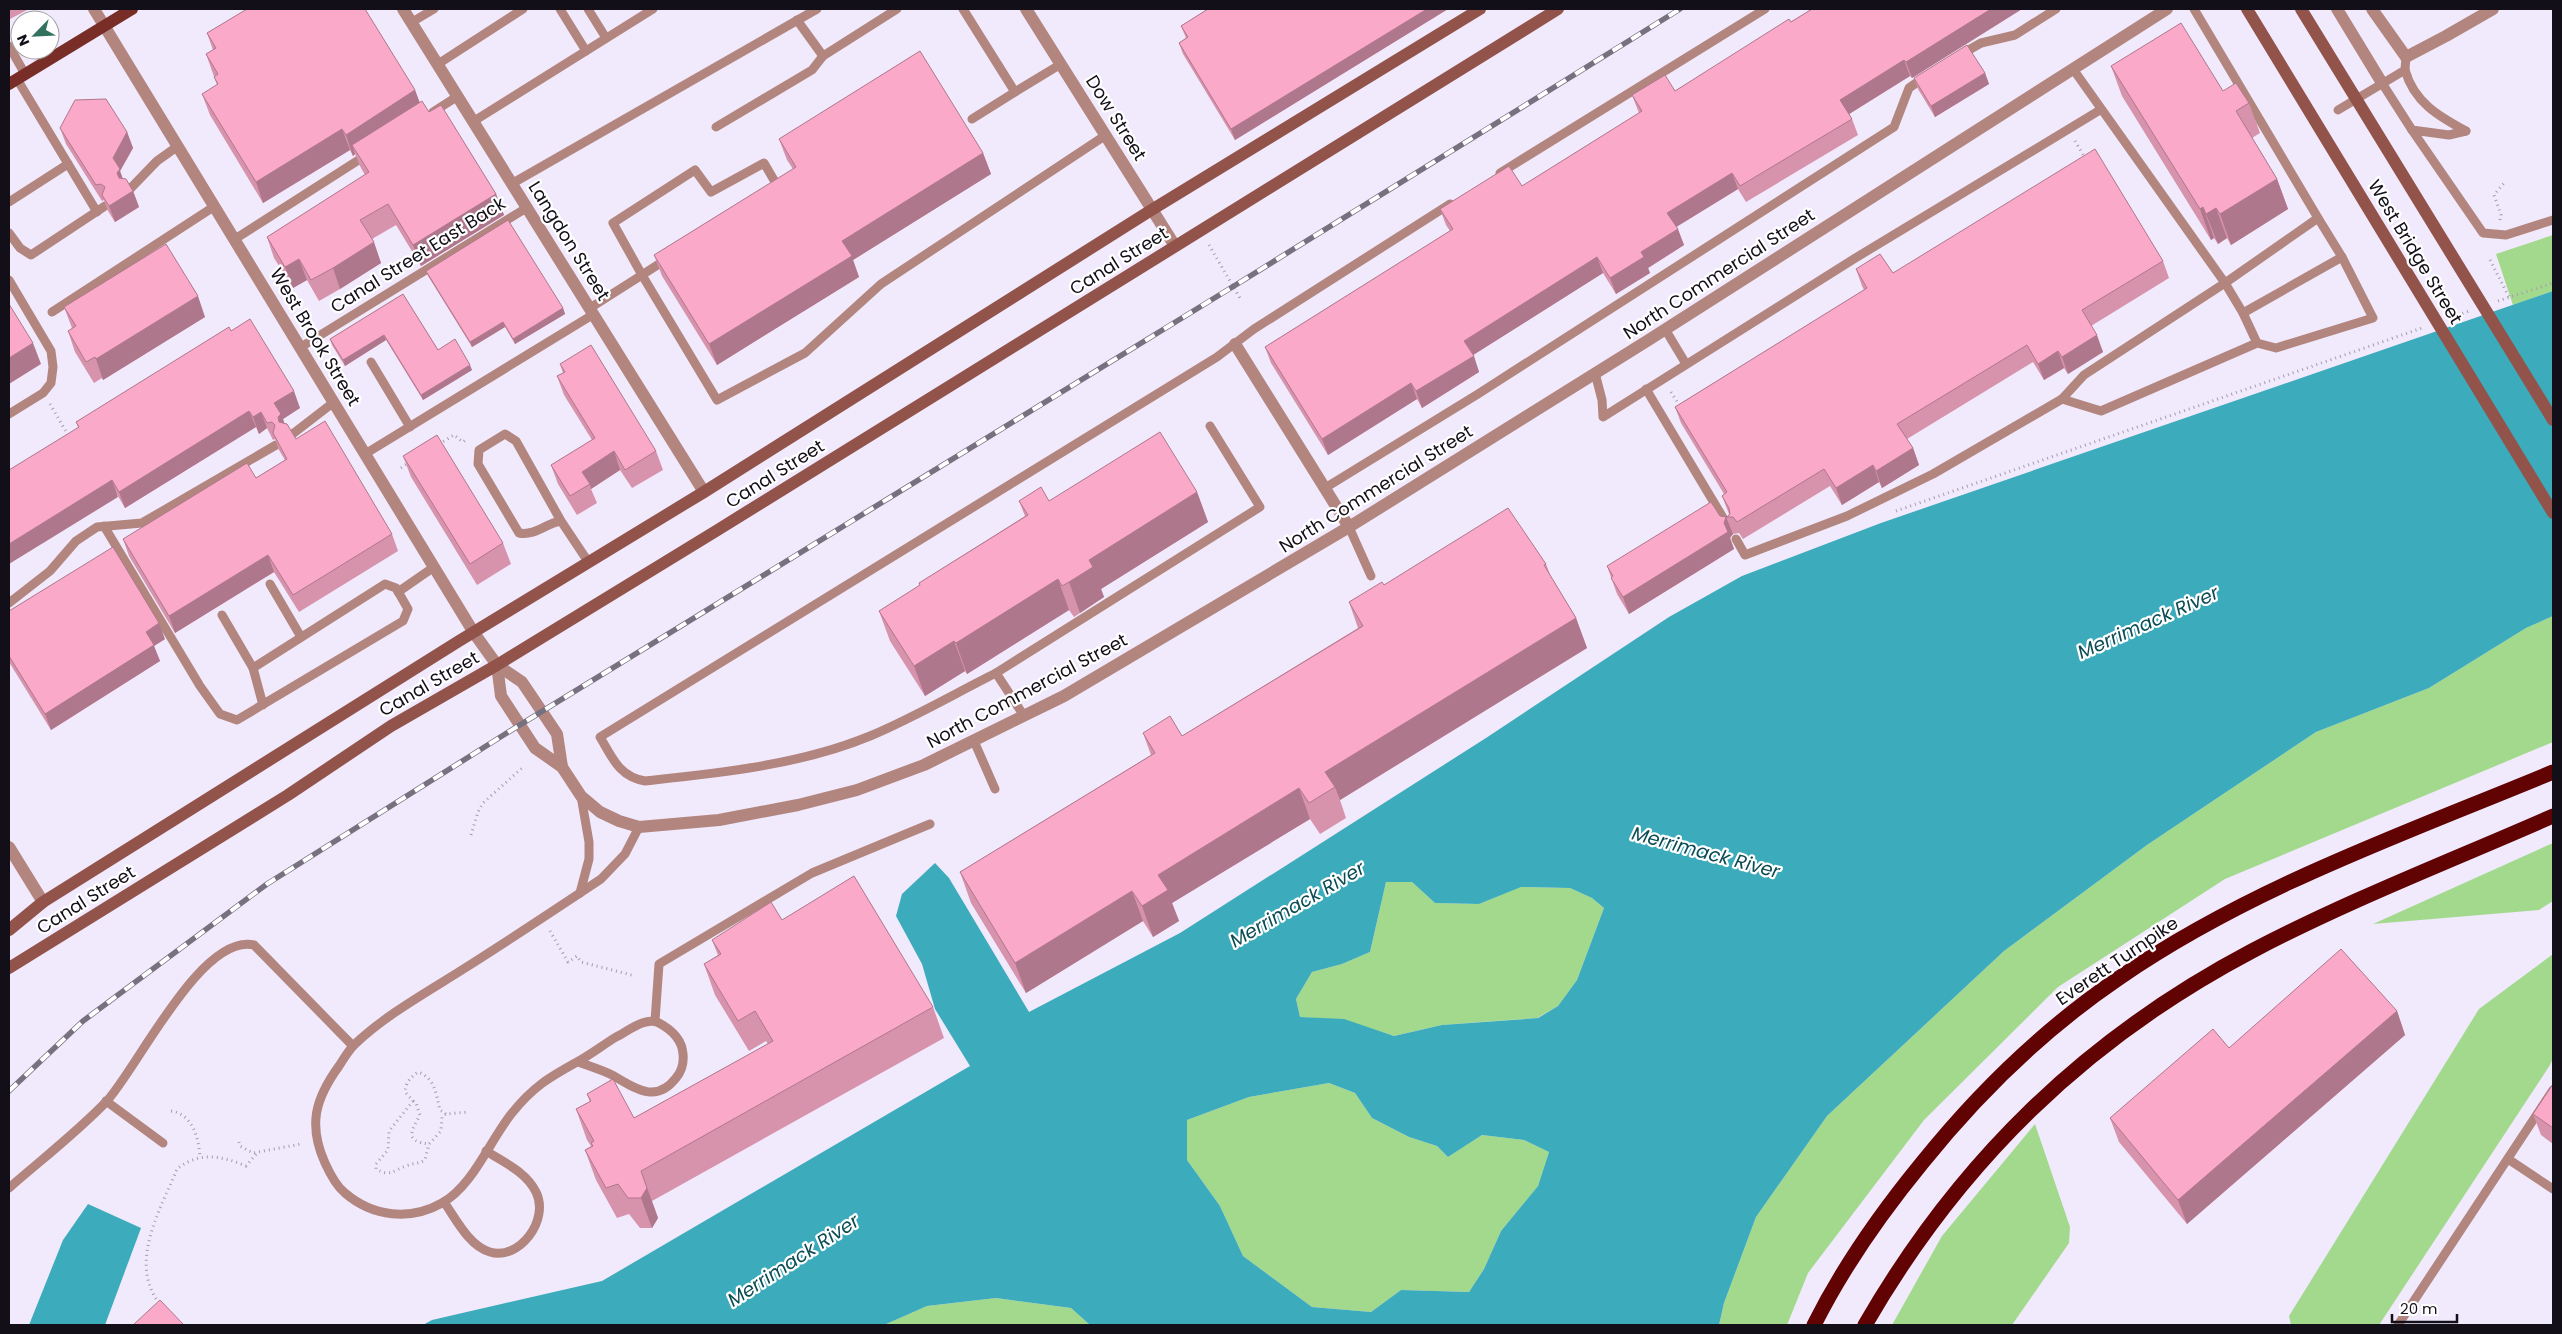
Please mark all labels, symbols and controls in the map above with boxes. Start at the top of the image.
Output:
north arrow [10,10,60,60]
text: N [12,31,34,49]
street label: Dow Street [1080,70,1153,165]
street label: West Bridge Street [2362,175,2469,329]
street label: Langdon Street [523,176,616,305]
street label: Canal Street East Back [325,190,511,319]
street label: North Commercial Street [1618,202,1819,345]
street label: Canal Street [1065,220,1173,301]
street label: West Brook Street [264,263,367,410]
street label: North Commercial Street [1274,419,1477,558]
street label: Canal Street [721,433,829,514]
water label: Merrimack River [2073,579,2224,666]
street label: North Commercial Street [922,627,1131,754]
street label: Canal Street [374,645,483,722]
water label: Merrimack River [1629,820,1784,885]
water label: Merrimack River [1225,854,1371,954]
street label: Canal Street [32,859,140,940]
street label: Everett Turnpike [2051,910,2183,1011]
water label: Merrimack River [722,1207,865,1313]
scale bar [2392,1292,2457,1324]
text: 20 m [2400,1298,2438,1319]

